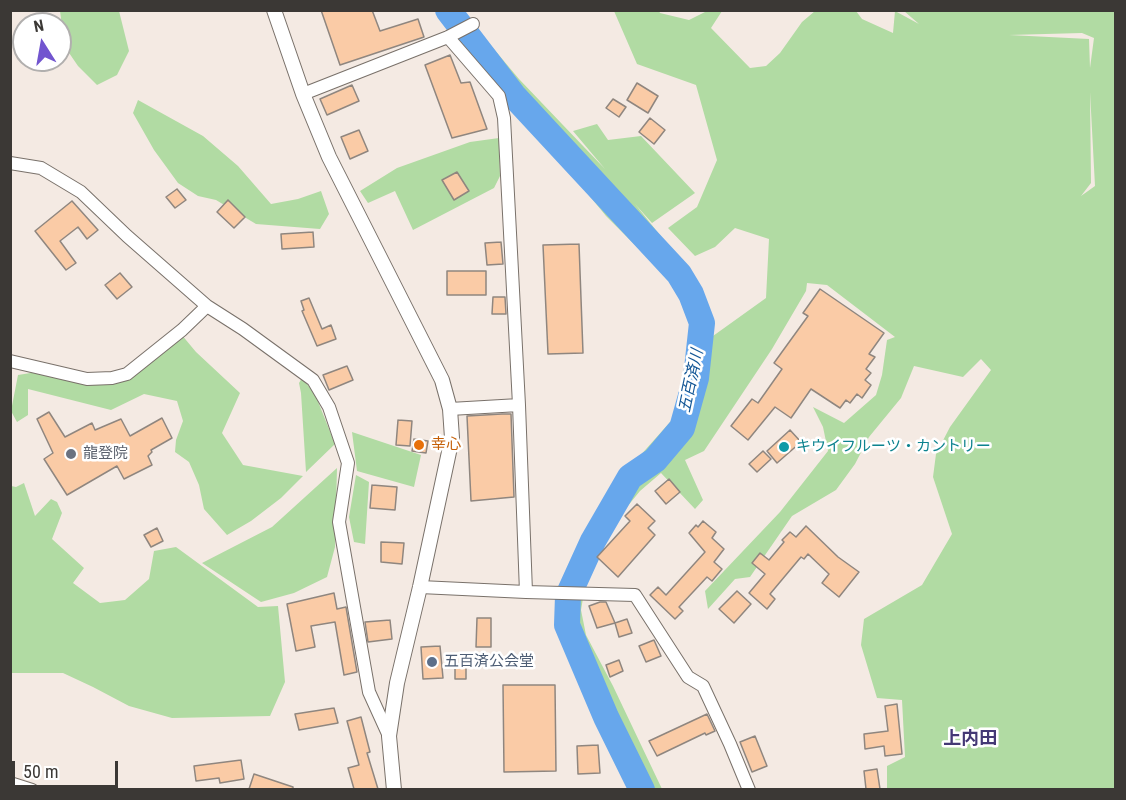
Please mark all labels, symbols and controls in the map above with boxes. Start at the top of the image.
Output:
north arrow [12,12,72,72]
text: N [32,16,45,36]
water label: 五百済川 [676,348,708,414]
place label: 幸心 [431,436,461,454]
marker: 幸心 [412,438,426,452]
place label: キウイフルーツ・カントリー [796,438,991,456]
marker: キウイフルーツ・カントリー [777,440,791,454]
place label: 龍登院 [83,445,128,463]
marker: 龍登院 [64,447,78,461]
place label: 五百済公会堂 [444,653,534,671]
marker: 五百済公会堂 [425,655,439,669]
district label: 上内田 [943,728,997,750]
scale bar [15,749,122,787]
text: 50 m [23,761,58,782]

